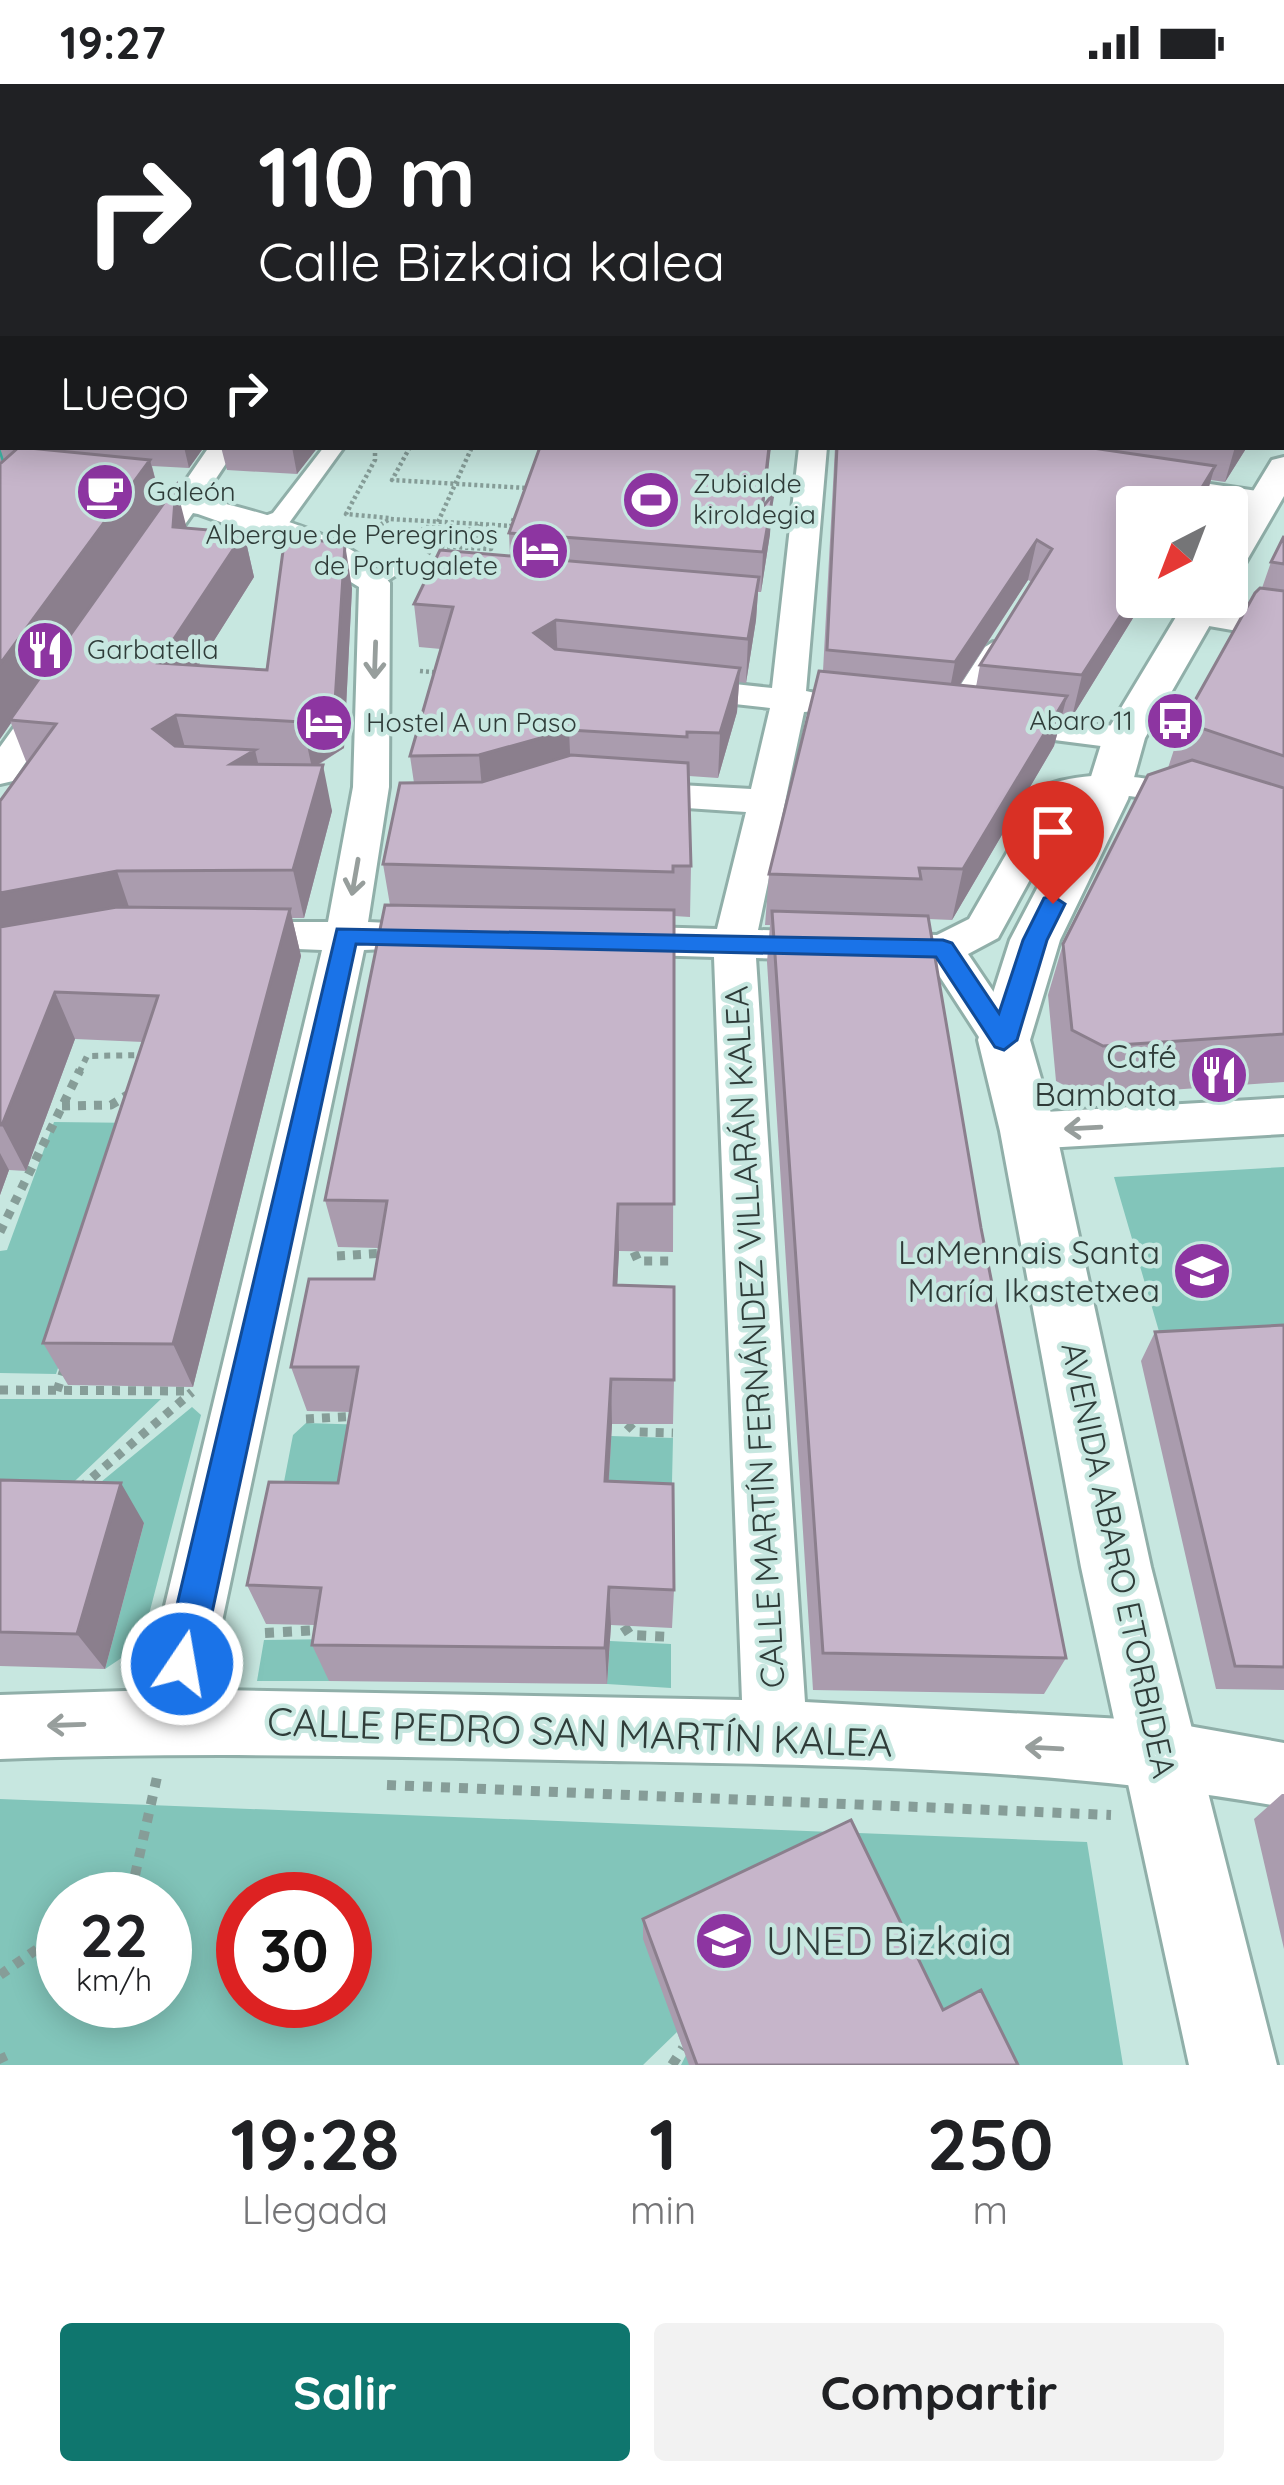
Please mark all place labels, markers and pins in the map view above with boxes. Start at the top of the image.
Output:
cafe icon: Galeón [74,461,136,523]
place label: Zubialde kiroldegia [693,466,816,531]
sports icon: Zubialde kiroldegia [620,469,682,531]
place label: Galeón [147,474,236,508]
place label: Albergue de Peregrinos de Portugalete [206,517,498,582]
hotel icon: Albergue de Peregrinos de Portugalete [509,520,571,582]
restaurant icon: Garbatella [14,619,76,681]
place label: Garbatella [87,632,219,666]
bus stop icon: Abaro 11 [1144,690,1206,752]
hotel icon: Hostel A un Paso [293,692,355,754]
place label: Abaro 11 [1029,703,1133,737]
place label: Hostel A un Paso [366,705,577,739]
pin [1002,781,1104,904]
place label: Café Bambata [1034,1035,1177,1114]
restaurant icon: Café Bambata [1188,1044,1250,1106]
place label: LaMennais Santa María Ikastetxea [898,1231,1160,1310]
school or university icon: LaMennais Santa María Ikastetxea [1171,1240,1233,1302]
school or university icon: UNED Bizkaia [693,1910,755,1972]
place label: UNED Bizkaia [766,1916,1012,1965]

